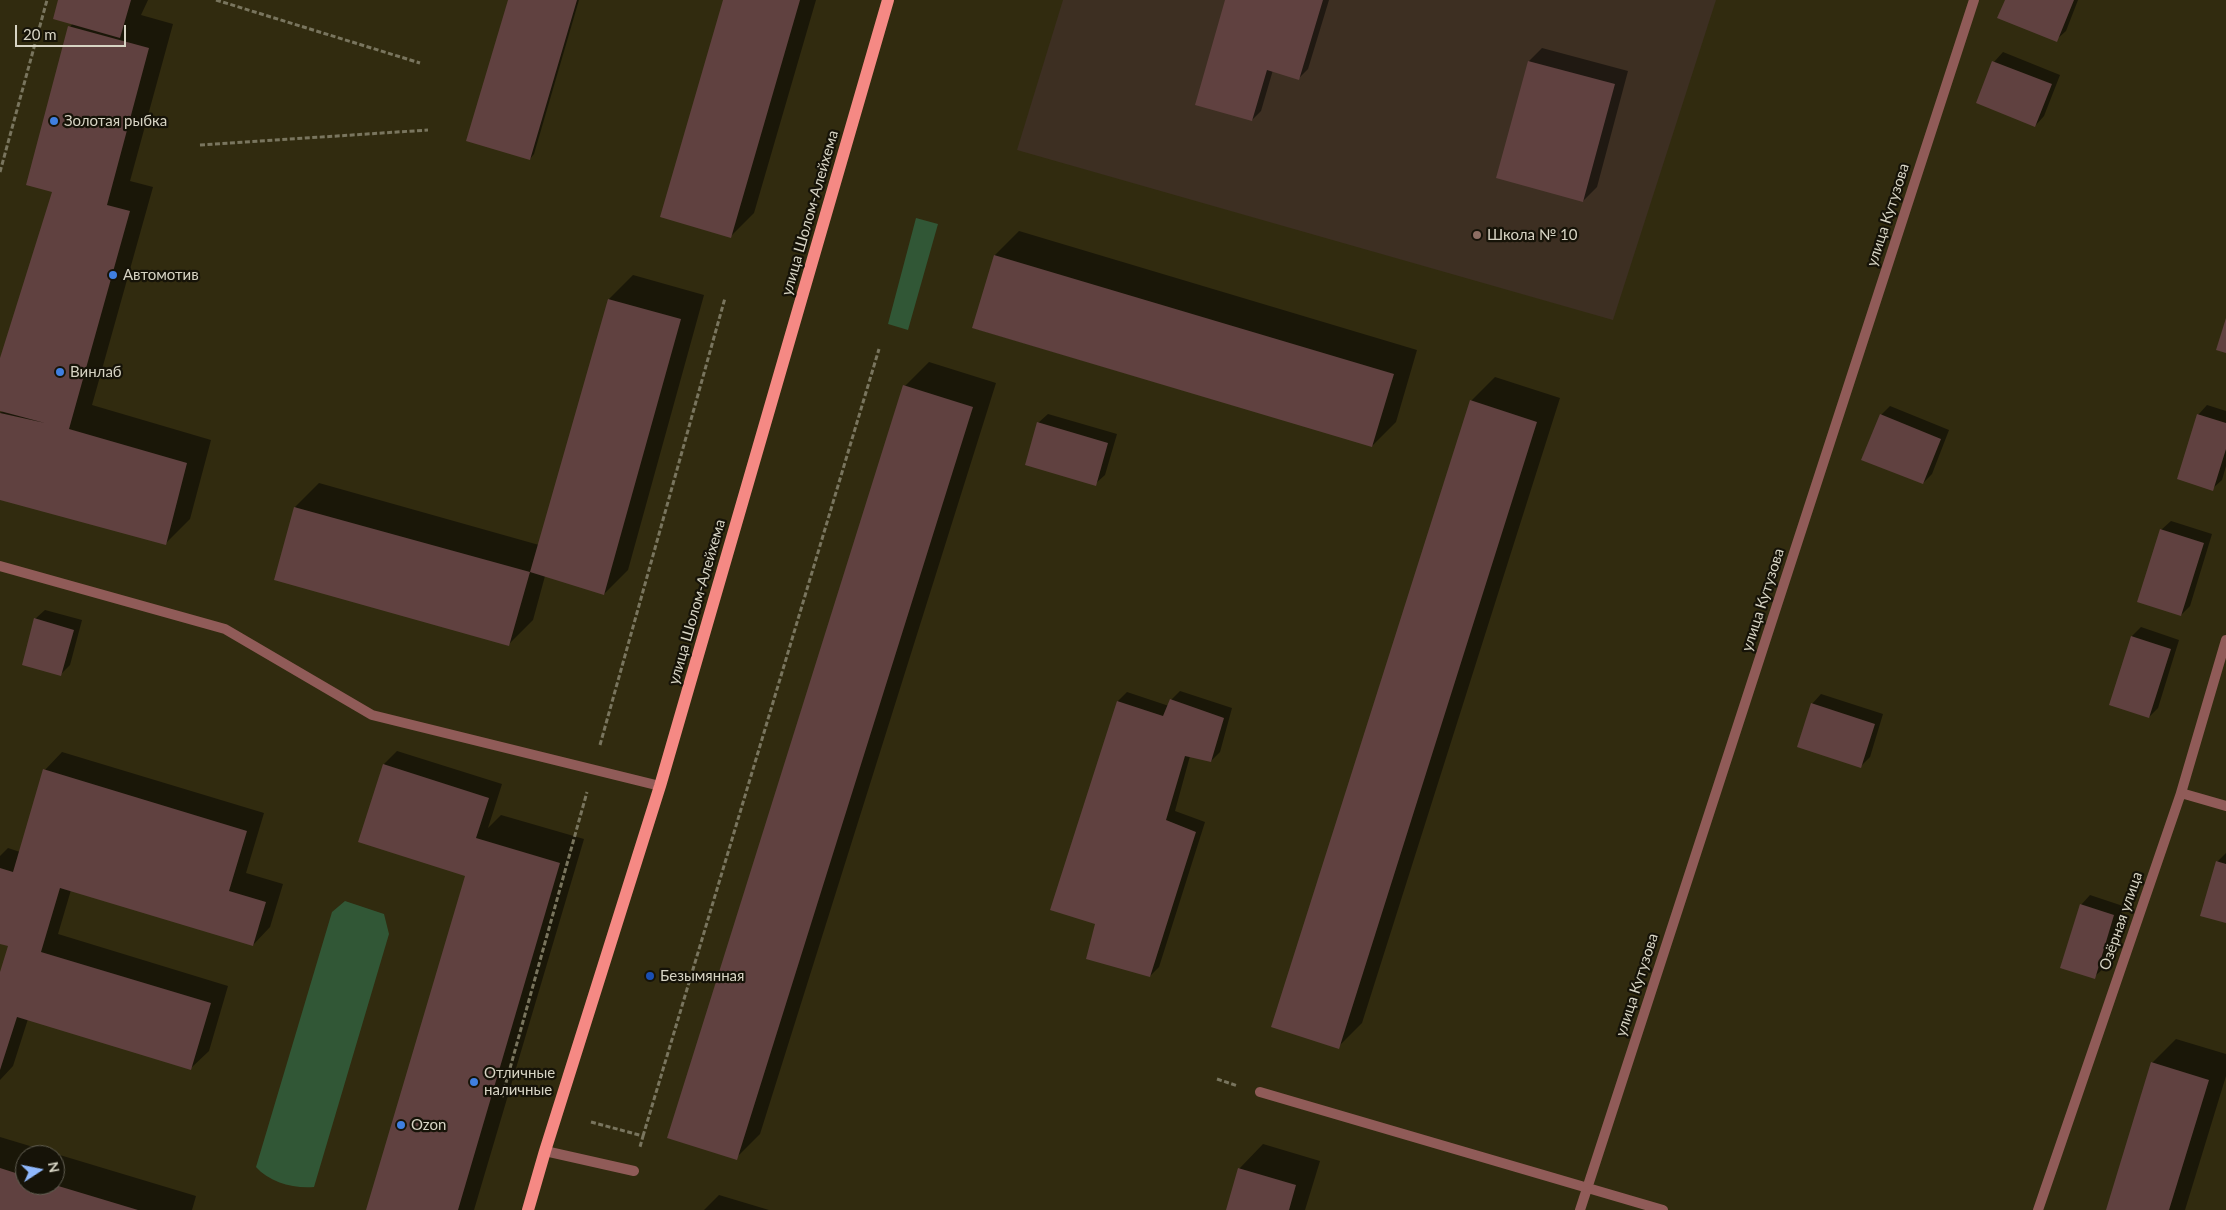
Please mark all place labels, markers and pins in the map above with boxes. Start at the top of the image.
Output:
place label: Золотая рыбка [64,112,167,130]
marker: Золотая рыбка [48,115,60,127]
place label: Школа № 10 [1487,226,1577,244]
marker: Школа № 10 [1471,229,1483,241]
place label: Автомотив [123,266,199,284]
marker: Автомотив [107,269,119,281]
place label: Винлаб [70,363,122,381]
marker: Винлаб [54,366,66,378]
place label: Безымянная [660,967,744,985]
marker: Безымянная [644,970,656,982]
place label: Отличные наличные [484,1064,555,1099]
marker: Отличные наличные [468,1076,480,1088]
place label: Ozon [411,1116,446,1134]
marker: Ozon [395,1119,407,1131]

